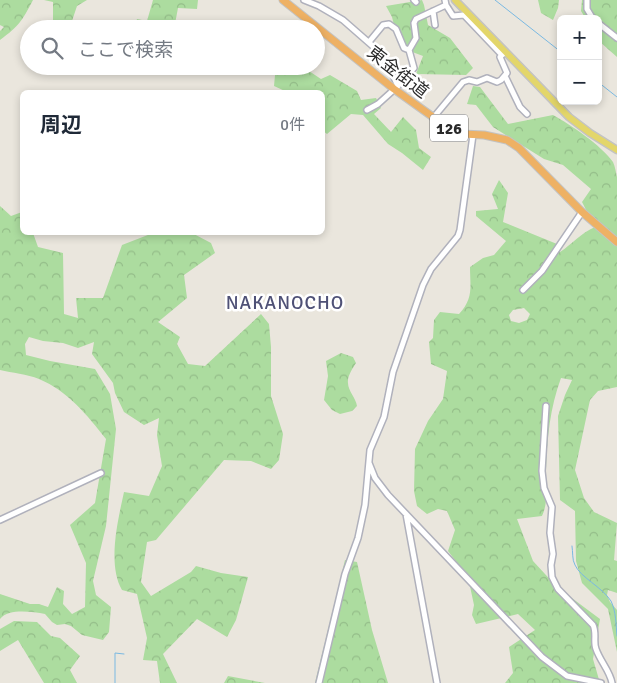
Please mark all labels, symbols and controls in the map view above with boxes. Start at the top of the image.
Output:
map controls [557,15,602,105]
button: + [557,15,602,60]
search box [20,20,325,75]
icon: search [38,34,66,62]
text: ここで検索 [78,38,173,62]
street label: 東金街道 [363,41,433,103]
button: − [557,60,602,105]
text: 周辺 [40,112,82,138]
text: 0件 [280,115,305,135]
road number: 126 [430,115,468,142]
district label: NAKANOCHO [226,291,344,315]

